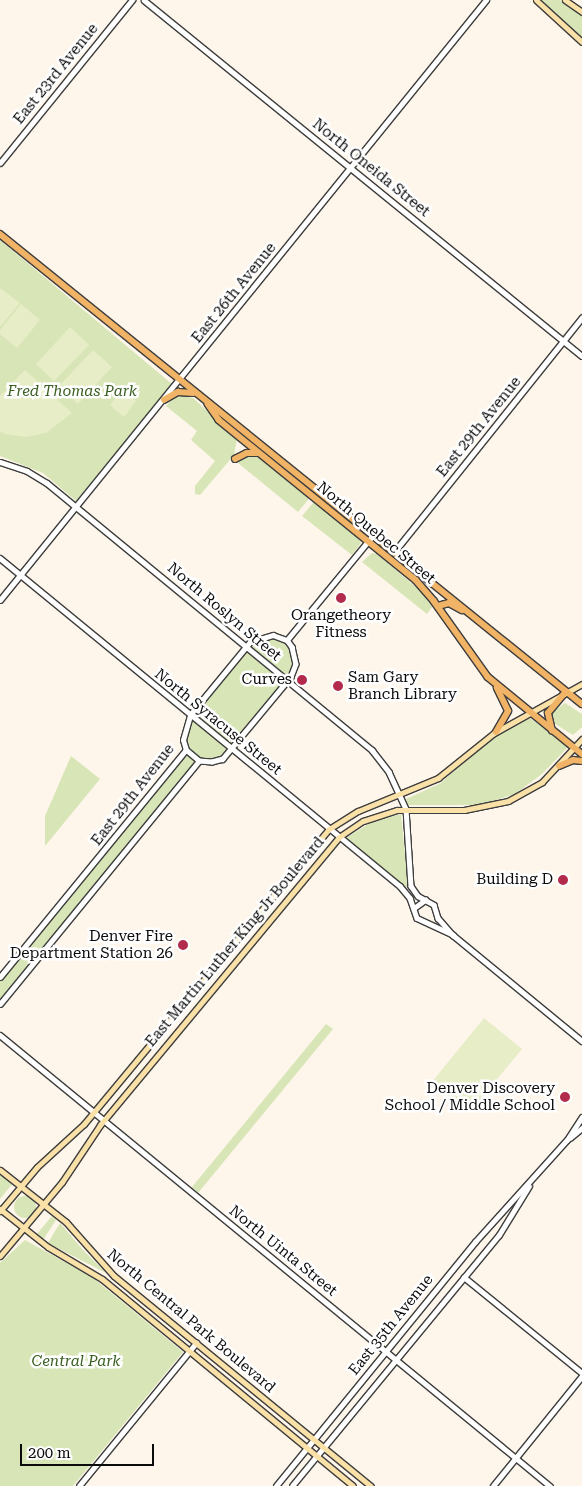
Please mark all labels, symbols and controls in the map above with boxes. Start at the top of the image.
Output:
street label: East 23rd Avenue [10,20,102,128]
street label: North Oneida Street [309,115,433,221]
street label: East 26th Avenue [188,239,280,347]
street label: East 29th Avenue [433,373,525,481]
park label: Fred Thomas Park [7,383,137,401]
street label: North Quebec Street [313,478,439,588]
street label: North Roslyn Street [163,559,285,665]
marker: Orangetheory Fitness [335,592,347,604]
place label: Orangetheory Fitness [291,606,391,641]
street label: North Syracuse Street [151,665,285,779]
place label: Sam Gary Branch Library [348,668,457,703]
place label: Curves [242,671,292,689]
marker: Curves [296,674,308,686]
marker: Sam Gary Branch Library [332,680,344,692]
street label: East 29th Avenue [88,741,178,849]
street label: East Martin Luther King Jr Boulevard [142,833,328,1051]
place label: Building D [476,871,553,889]
marker: Building D [557,874,569,886]
place label: Denver Fire Department Station 26 [10,927,173,962]
marker: Denver Fire Department Station 26 [177,939,189,951]
place label: Denver Discovery School / Middle School [385,1079,555,1114]
marker: Denver Discovery School / Middle School [559,1091,571,1103]
street label: North Uinta Street [225,1202,341,1300]
street label: North Central Park Boulevard [103,1245,279,1397]
street label: East 35th Avenue [345,1271,437,1379]
park label: Central Park [32,1353,120,1371]
scale bar [22,1434,156,1466]
text: 200 m [28,1444,71,1462]

